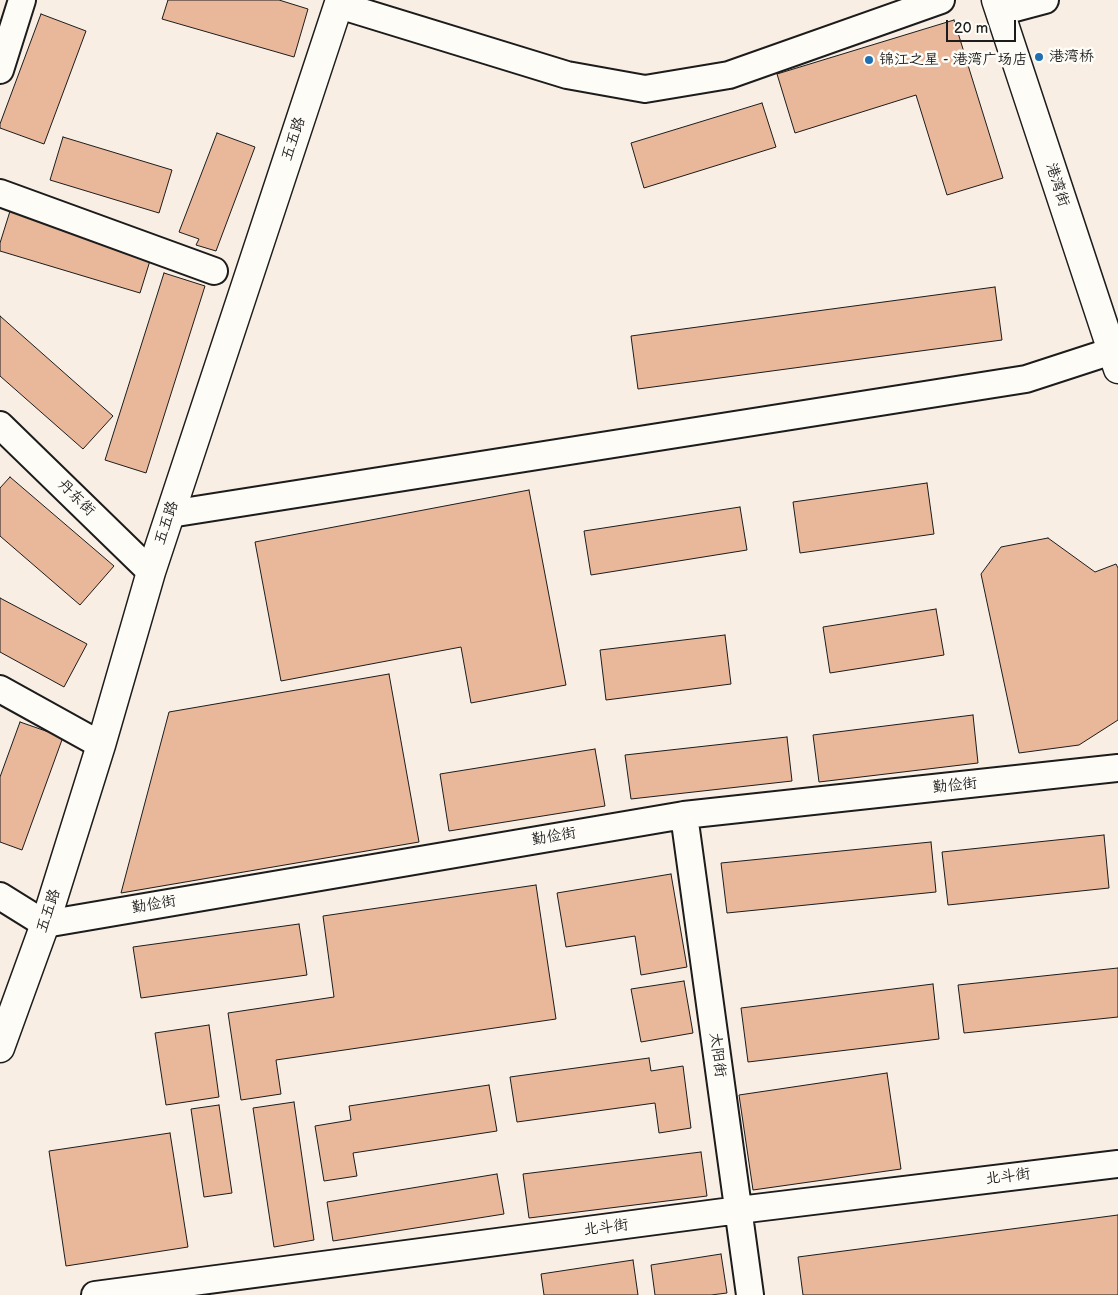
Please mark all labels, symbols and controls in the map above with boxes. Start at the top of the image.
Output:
scale bar [948,10,1018,42]
text: 20 m [954,19,988,38]
place label: 港湾桥 [1049,48,1094,66]
place label: 锦江之星 - 港湾广场店 [879,51,1028,69]
marker: 港湾桥 [1033,51,1045,63]
marker: 锦江之星 - 港湾广场店 [863,54,875,66]
street label: 五五路 [278,115,310,163]
street label: 港湾街 [1041,161,1073,209]
street label: 丹东街 [54,476,98,520]
street label: 五五路 [151,499,183,547]
street label: 勤俭街 [932,775,978,797]
street label: 勤俭街 [530,824,578,850]
street label: 五五路 [33,887,65,935]
street label: 勤俭街 [130,892,178,918]
street label: 太阳街 [705,1031,729,1079]
street label: 北斗街 [985,1165,1031,1189]
street label: 北斗街 [583,1216,629,1240]

